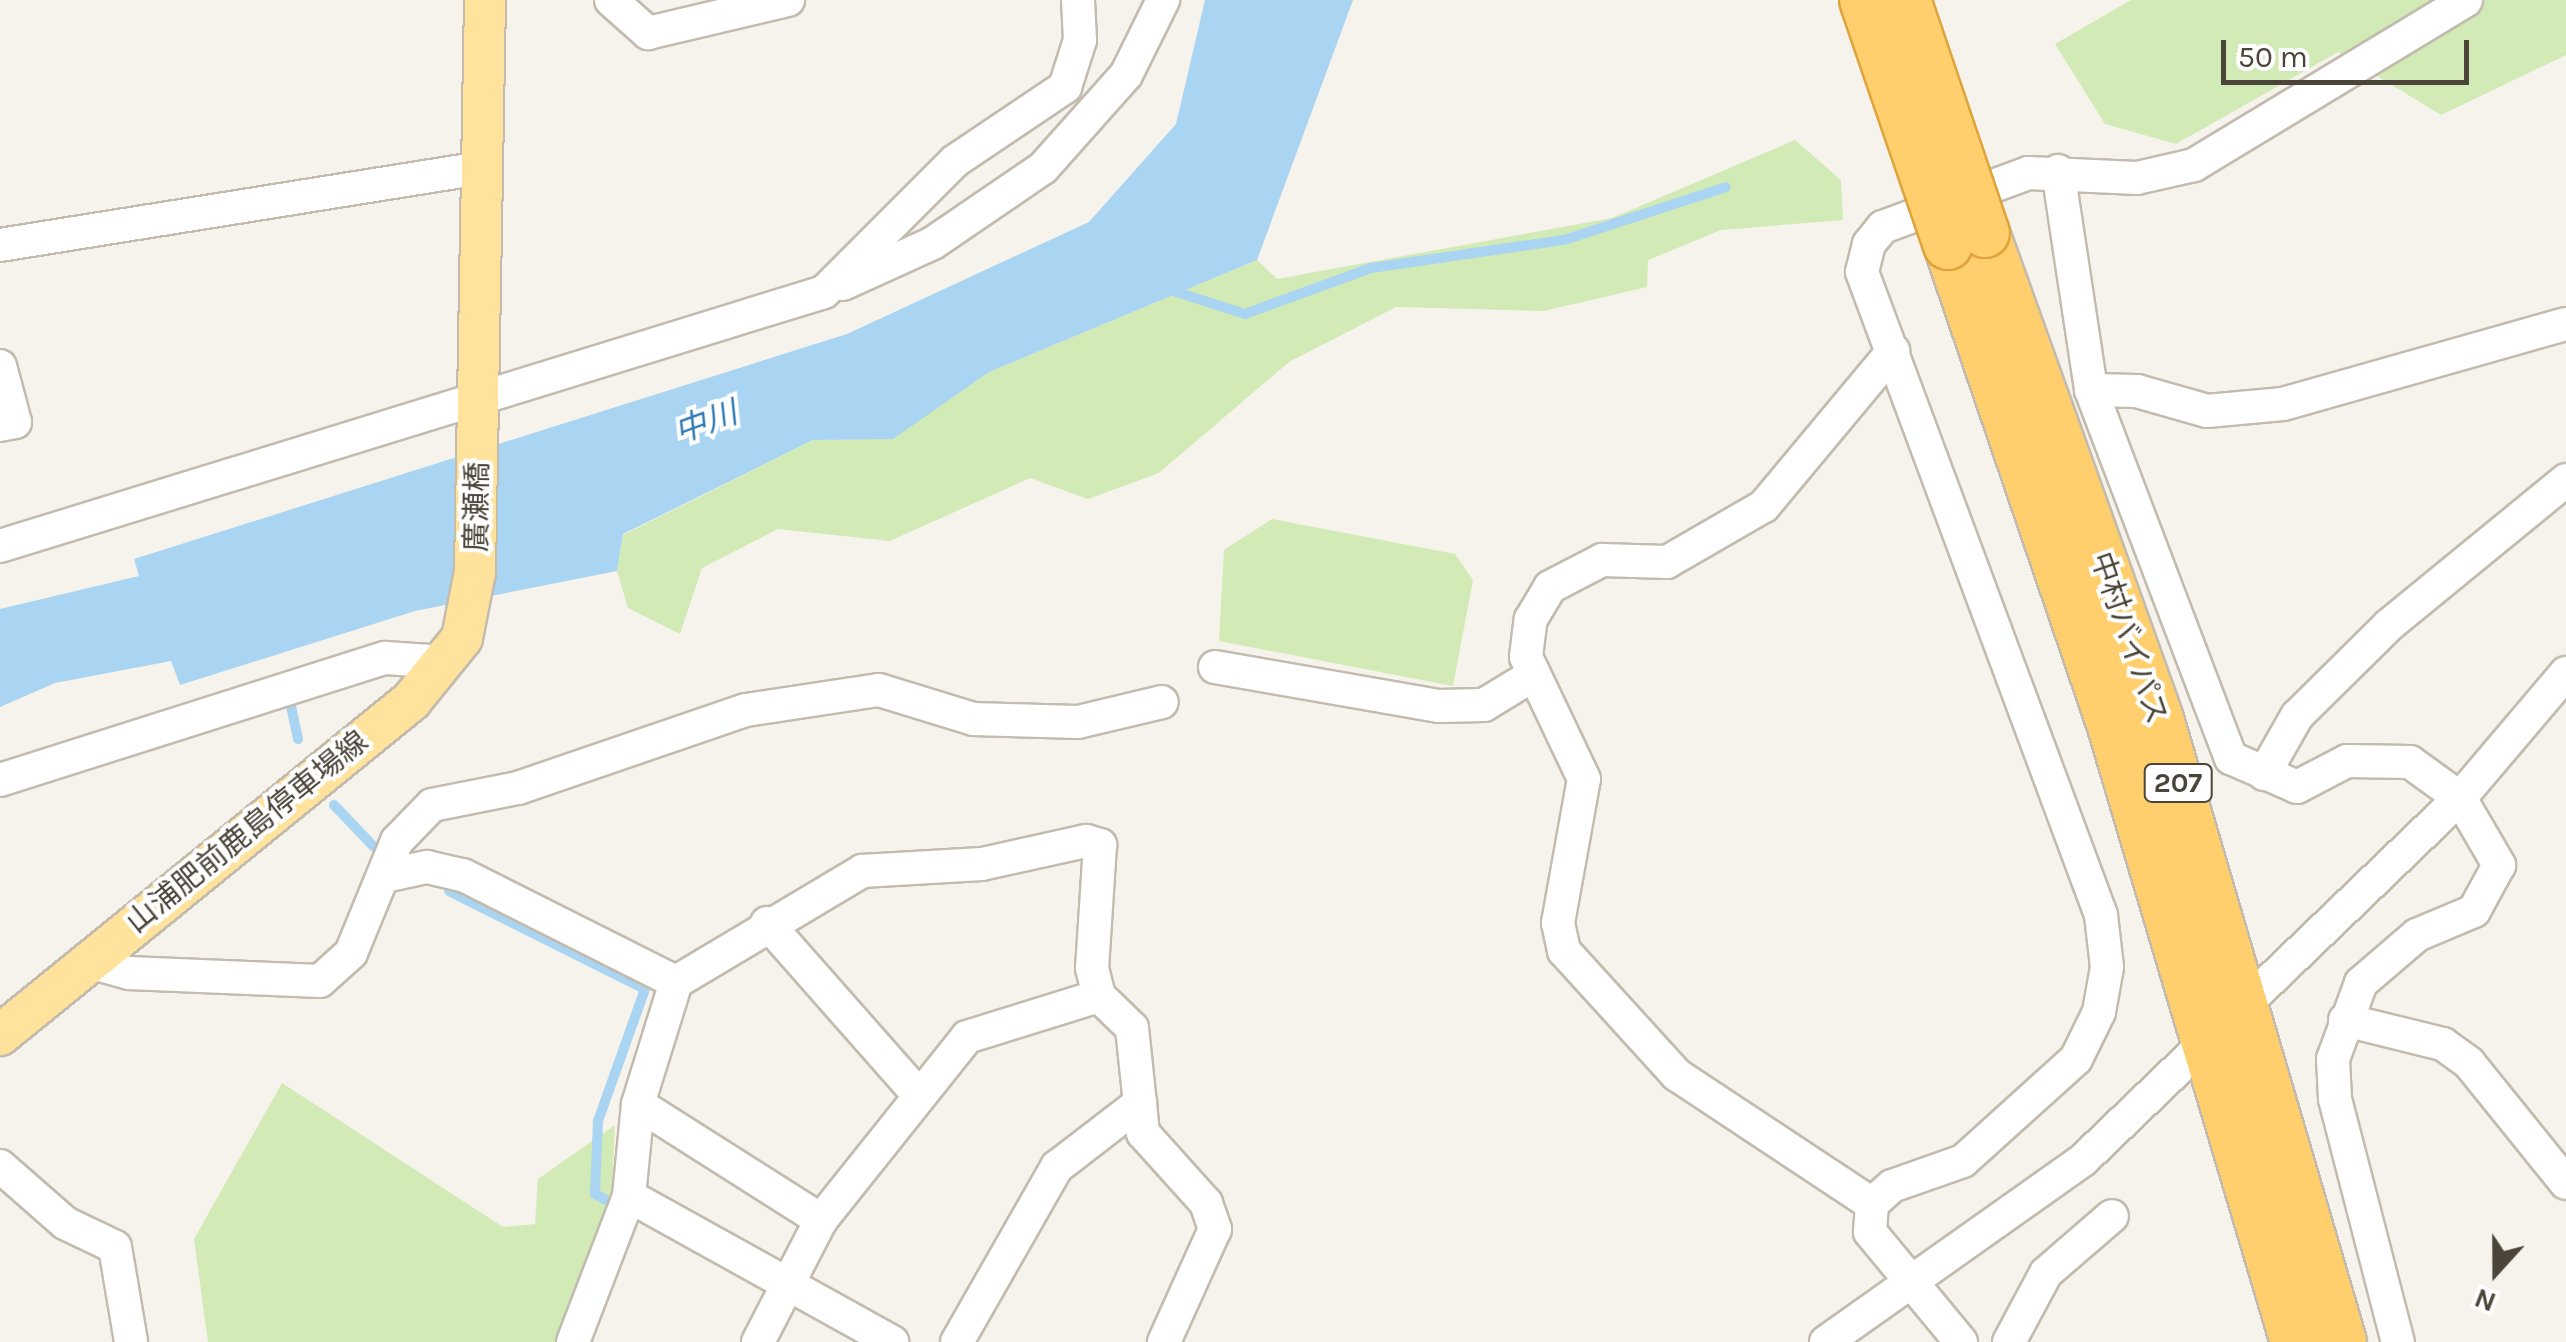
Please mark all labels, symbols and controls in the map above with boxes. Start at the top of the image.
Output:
scale bar [2226,20,2474,82]
text: 50 m [2238,39,2308,75]
water label: 中川 [669,394,743,452]
street label: 廣瀬橋 [458,462,496,552]
street label: 中村バイパス [2083,547,2175,729]
street label: 山浦肥前鹿島停車場線 [119,724,375,940]
road number: 207 [2143,760,2213,806]
north arrow [2446,1222,2546,1322]
text: N [2470,1281,2500,1319]

